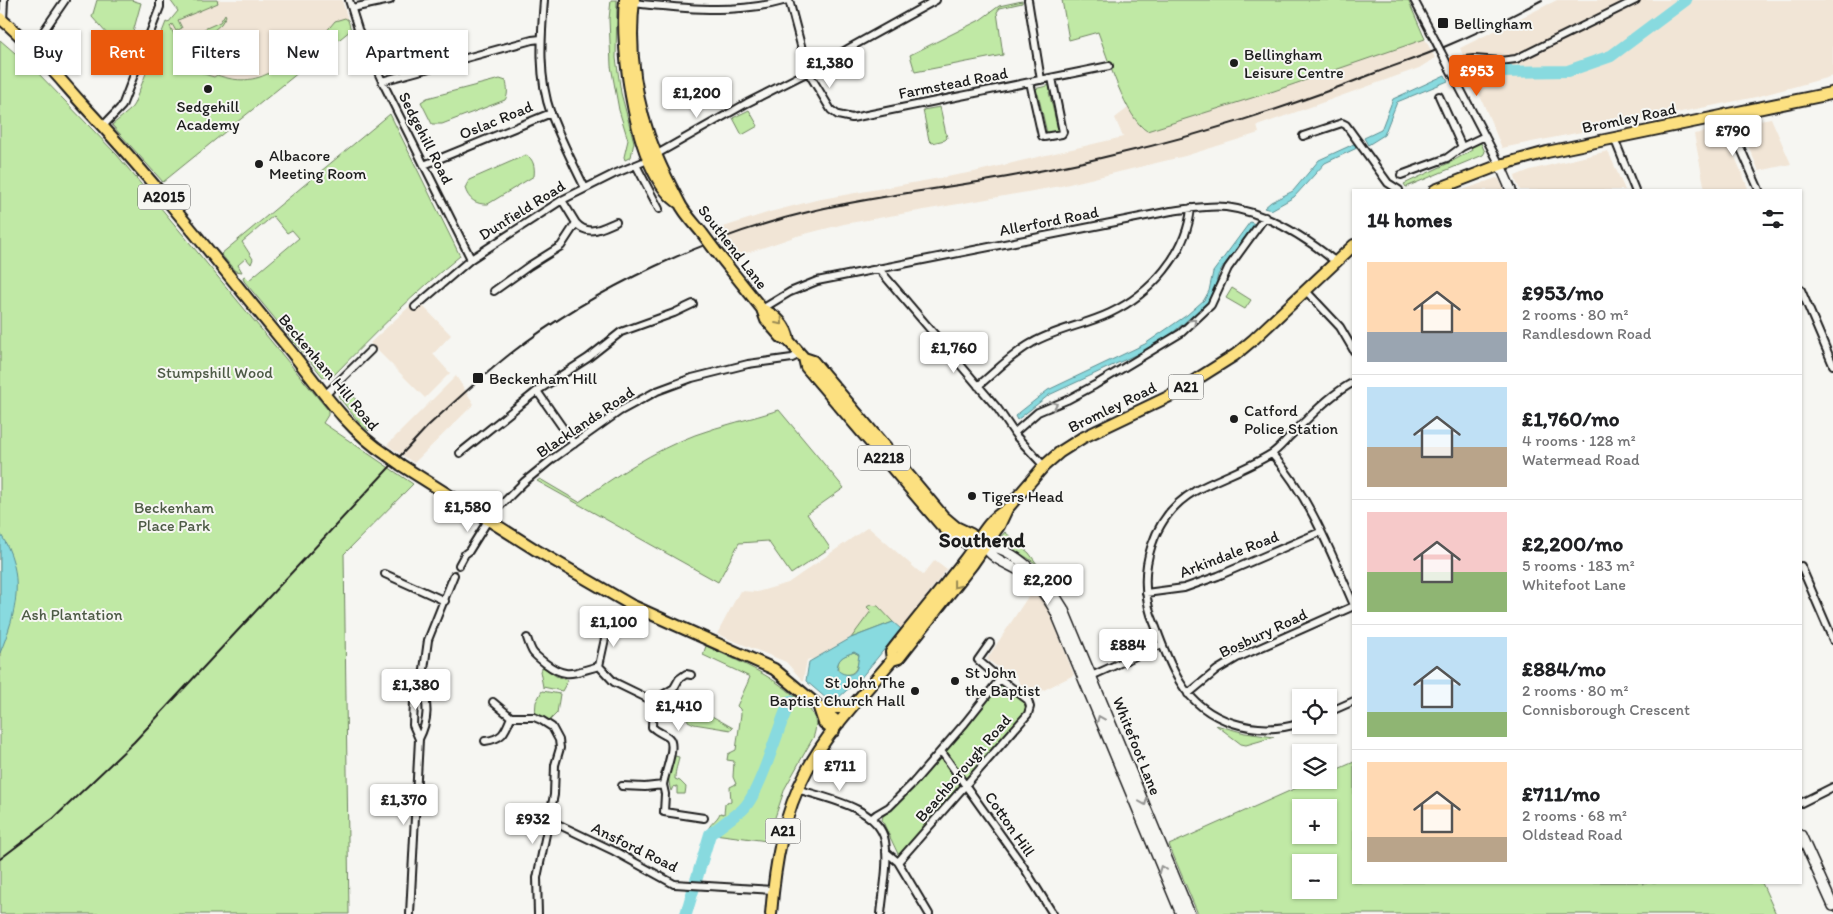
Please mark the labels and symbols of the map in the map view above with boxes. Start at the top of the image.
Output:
place label: Bellingham [1454,14,1533,33]
marker: Bellingham [1436,16,1450,30]
place label: Bellingham Leisure Centre [1244,45,1344,82]
pin: £1,380 [789,46,871,89]
pin: £953 [1447,54,1507,97]
marker: Bellingham Leisure Centre [1228,57,1240,69]
street label: Farmstead Road [897,63,1010,103]
pin: £1,200 [656,76,738,119]
marker: Sedgehill Academy [202,83,214,95]
street label: Sedgehill Road [395,89,457,187]
place label: Sedgehill Academy [176,97,240,134]
street label: Oslac Road [456,97,536,143]
street label: Bromley Road [1580,99,1678,137]
pin: £790 [1703,114,1763,157]
place label: Albacore Meeting Room [269,146,367,183]
marker: Albacore Meeting Room [253,158,265,170]
street label: Dunfield Road [475,176,569,244]
road number: A2015 [138,184,190,210]
street label: Southend Lane [694,201,772,293]
street label: Allerford Road [998,202,1100,240]
street label: Beckenham Hill Road [275,310,384,435]
one-way arrow [774,316,783,325]
one-way arrow [1187,319,1196,328]
pin: £1,760 [913,332,995,374]
park label: Stumpshill Wood [157,363,273,382]
place label: Beckenham Hill [489,369,597,388]
marker: Beckenham Hill [471,371,485,385]
road number: A21 [1168,374,1204,400]
street label: Bromley Road [1065,377,1160,437]
street label: Blacklands Road [533,382,638,462]
one-way arrow [1049,401,1058,412]
place label: Catford Police Station [1244,401,1339,438]
marker: Catford Police Station [1228,413,1240,425]
road number: A2218 [858,446,910,470]
place label: Tigers Head [982,487,1064,506]
pin: £1,580 [427,490,509,533]
marker: Tigers Head [966,490,978,502]
park label: Beckenham Place Park [134,498,214,535]
street label: Arkindale Road [1177,526,1282,582]
district label: Southend [939,527,1026,552]
pin: £2,200 [1007,564,1089,606]
one-way arrow [954,579,962,588]
street label: Bosbury Road [1216,604,1310,662]
park label: Ash Plantation [21,605,123,624]
pin: £1,100 [573,606,655,648]
pin: £884 [1098,628,1158,671]
place label: St John the Baptist [965,663,1040,700]
pin: £1,380 [375,668,457,711]
place label: St John The Baptist Church Hall [770,673,905,710]
marker: St John the Baptist [949,675,961,687]
marker: St John The Baptist Church Hall [909,685,921,697]
pin: £1,410 [638,690,720,732]
street label: Whitefoot Lane [1109,694,1165,798]
street label: Beachborough Road [911,710,1015,826]
one-way arrow [1096,715,1106,724]
pin: £711 [810,750,870,792]
pin: £1,370 [363,784,445,826]
street label: Cotton Hill [981,788,1040,860]
one-way arrow [1138,798,1148,806]
pin: £932 [503,802,563,845]
street label: Ansford Road [589,818,682,876]
road number: A21 [766,818,800,844]
one-way arrow [1158,865,1168,874]

